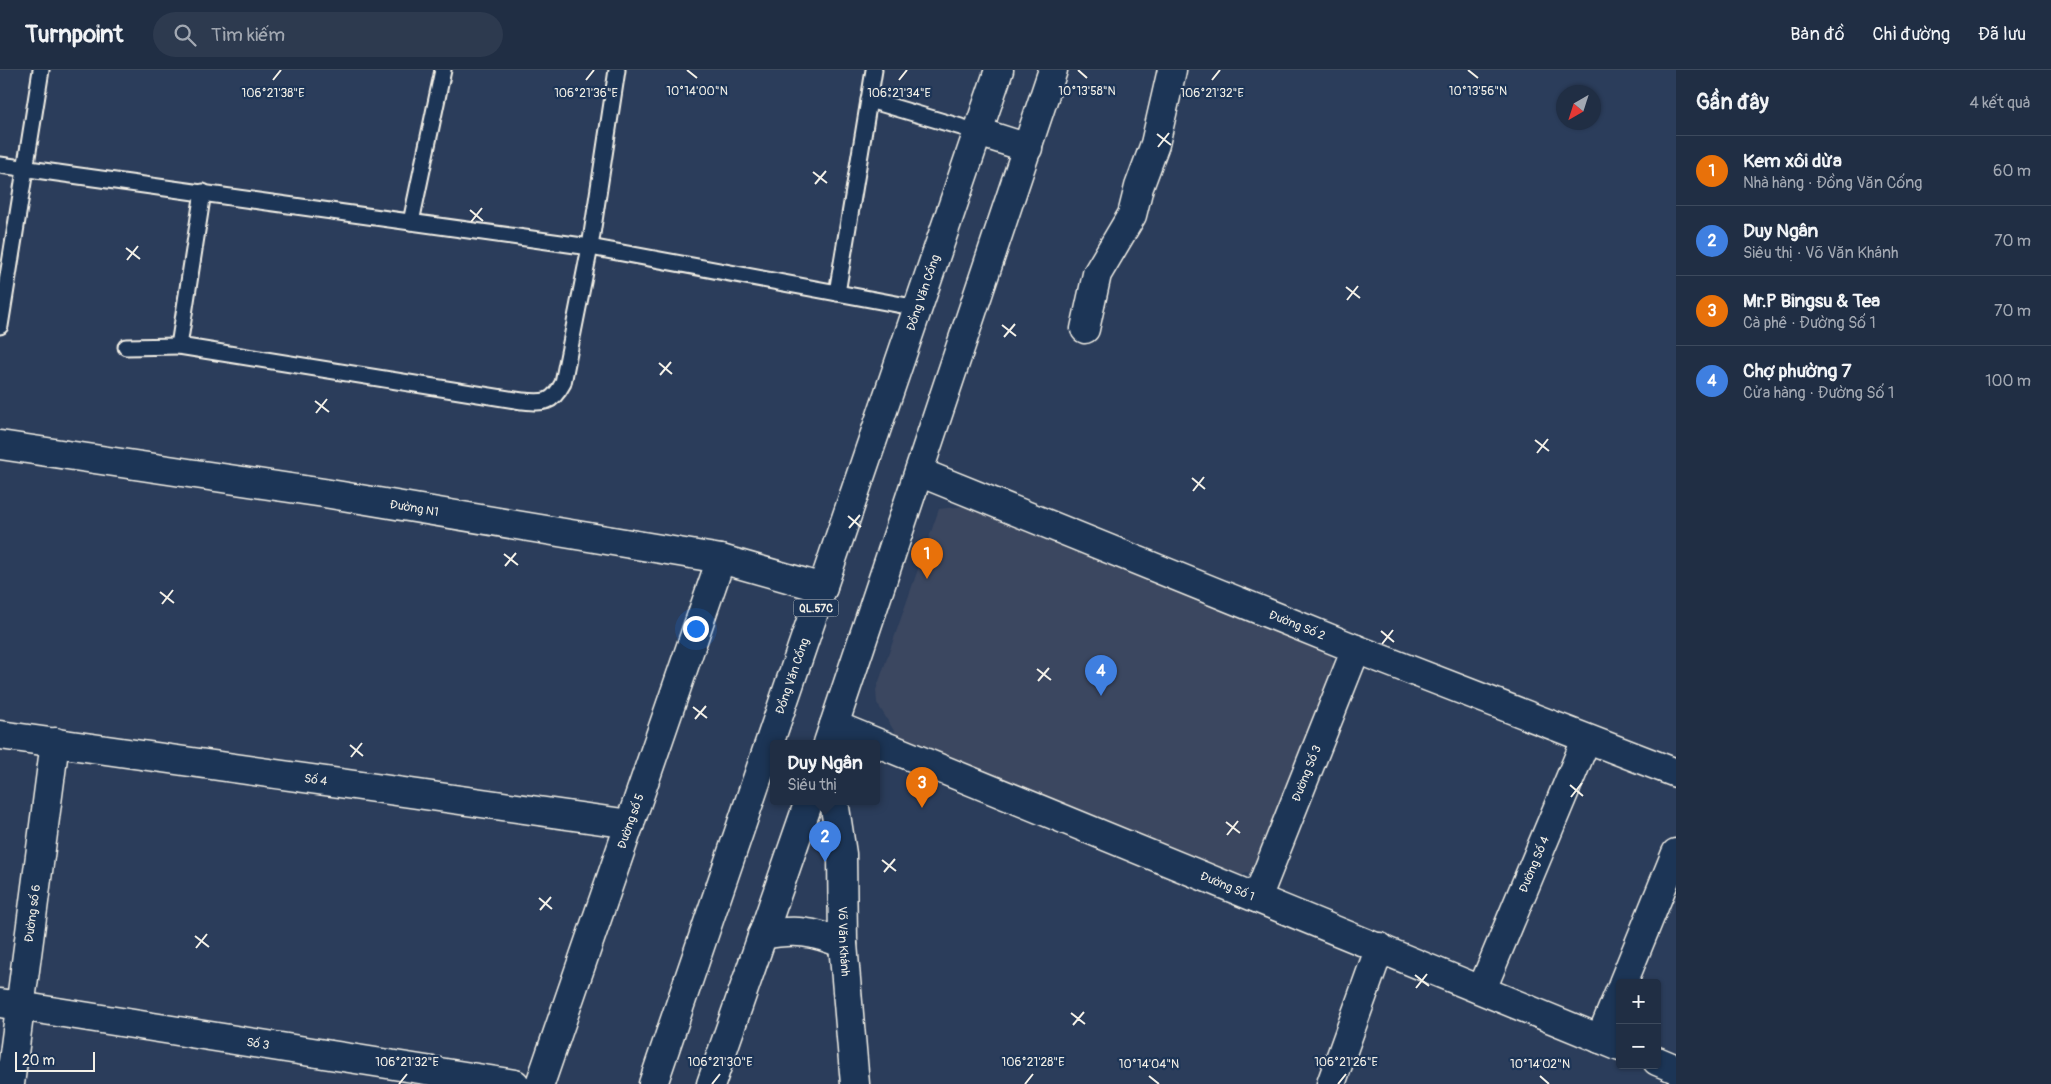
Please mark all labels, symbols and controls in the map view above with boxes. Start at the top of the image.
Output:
search box [153,12,503,57]
text: Turnpoint [25,20,123,49]
icon: search [171,21,199,49]
text: Tìm kiếm [211,23,285,47]
text: Bản đồ [1790,23,1845,46]
text: Chỉ đường [1873,23,1950,46]
text: Đã lưu [1978,23,2026,46]
text: 10°14'00"N [666,84,728,99]
text: 10°13'58"N [1058,84,1116,99]
text: 10°13'56"N [1449,84,1507,99]
north arrow [1556,85,1601,130]
text: 106°21'38"E [242,86,304,101]
text: 106°21'36"E [554,86,618,101]
text: 106°21'34"E [867,86,931,101]
text: 106°21'32"E [1180,86,1244,101]
text: Gần đây [1696,89,1769,116]
text: 4 kết quả [1969,93,2031,113]
text: Kem xôi dừa [1743,149,1842,173]
text: 1 [1709,161,1715,181]
text: 60 m [1993,161,2031,181]
text: Nhà hàng · Đồng Văn Cống [1743,173,1922,193]
text: Duy Ngân [1743,219,1818,243]
text: 2 [1708,231,1716,251]
text: 70 m [1994,231,2031,251]
text: Siêu thị · Võ Văn Khánh [1743,243,1898,263]
street label: Đồng Văn Cống [903,253,943,333]
text: Mr.P Bingsu & Tea [1743,289,1880,313]
text: 3 [1708,301,1716,321]
text: 70 m [1994,301,2031,321]
text: Cà phê · Đường Số 1 [1743,313,1876,333]
text: Chợ phường 7 [1743,359,1852,383]
text: 4 [1707,371,1717,391]
text: 100 m [1985,371,2031,391]
text: Cửa hàng · Đường Số 1 [1743,383,1894,403]
street label: Đường N1 [389,497,440,520]
pin: 1 [911,538,943,579]
road number: QL.57C [794,600,838,616]
street label: Đường Số 2 [1267,608,1328,644]
your location [683,616,709,642]
street label: Đồng Văn Cống [773,636,813,716]
pin: 4 [1085,655,1117,696]
popup [770,740,880,805]
street label: Đường Số 3 [1289,743,1325,804]
text: Duy Ngân [787,751,863,775]
pin: 3 [906,767,938,808]
street label: Số 4 [303,771,328,789]
text: Siêu thị [787,775,837,795]
street label: Đường số 5 [615,792,648,851]
pin: 2 [809,821,841,862]
street label: Đường Số 4 [1516,834,1553,895]
street label: Đường Số 1 [1198,869,1257,904]
street label: Đường số 6 [22,884,44,943]
street label: Võ Văn Khánh [835,906,853,977]
map controls [1616,979,1661,1069]
button: + [1616,979,1661,1024]
button: − [1616,1024,1661,1069]
street label: Số 3 [245,1035,271,1053]
scale bar [15,1049,95,1072]
text: 20 m [22,1052,55,1069]
text: 106°21'32"E [375,1055,439,1070]
text: 106°21'30"E [688,1055,752,1070]
text: 106°21'28"E [1002,1055,1064,1070]
text: 106°21'26"E [1314,1055,1378,1070]
text: 10°14'04"N [1119,1057,1179,1072]
text: 10°14'02"N [1510,1057,1570,1072]

